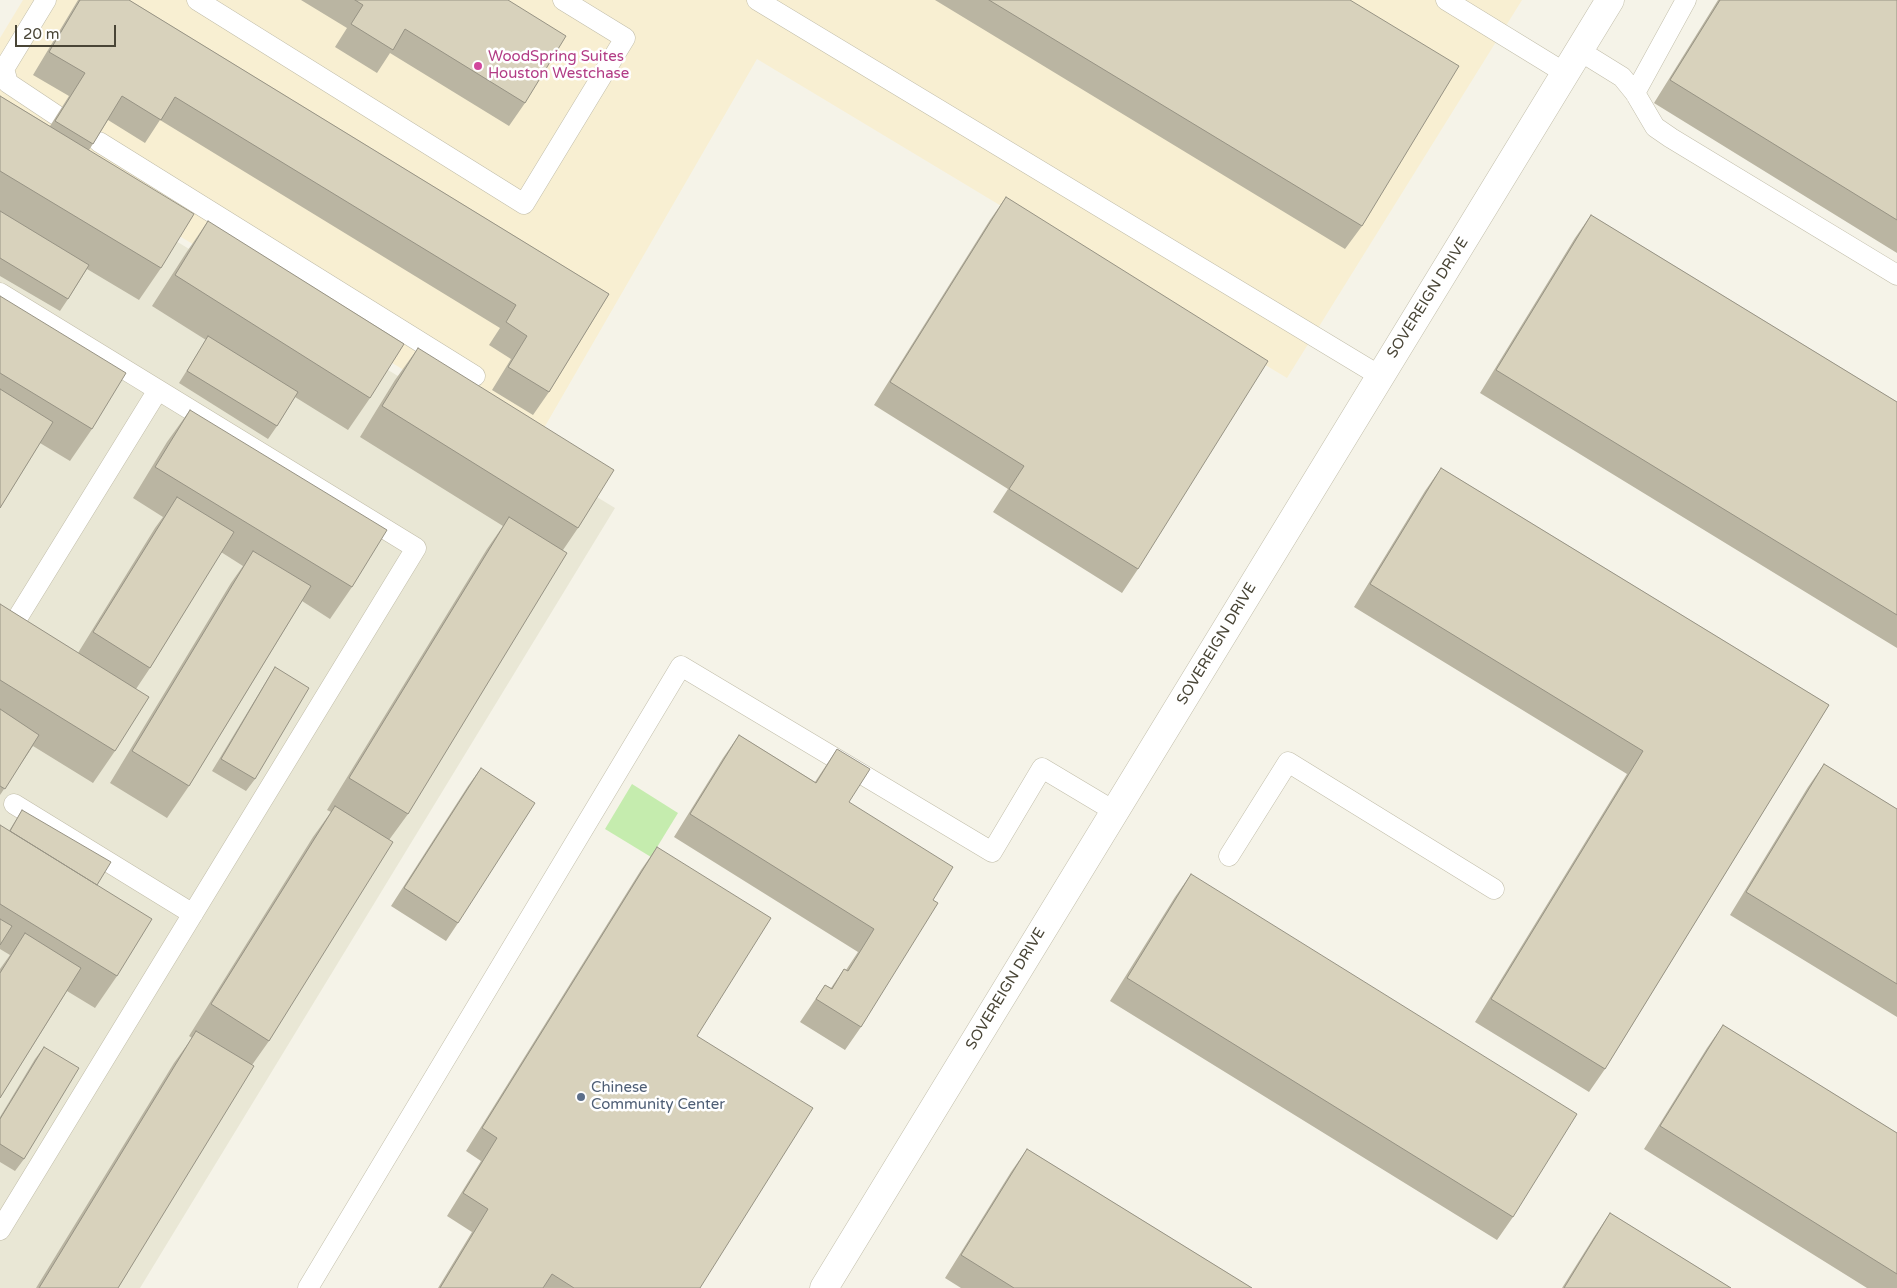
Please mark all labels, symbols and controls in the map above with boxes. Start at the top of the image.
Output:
scale bar [18,15,119,47]
text: 20 m [23,25,60,43]
place label: WoodSpring Suites Houston Westchase [488,48,629,83]
marker: WoodSpring Suites Houston Westchase [472,60,484,72]
street label: SOVEREIGN DRIVE [1383,234,1473,362]
street label: SOVEREIGN DRIVE [1173,580,1261,708]
street label: SOVEREIGN DRIVE [962,925,1050,1053]
place label: Chinese Community Center [591,1079,725,1114]
marker: Chinese Community Center [575,1091,587,1103]

